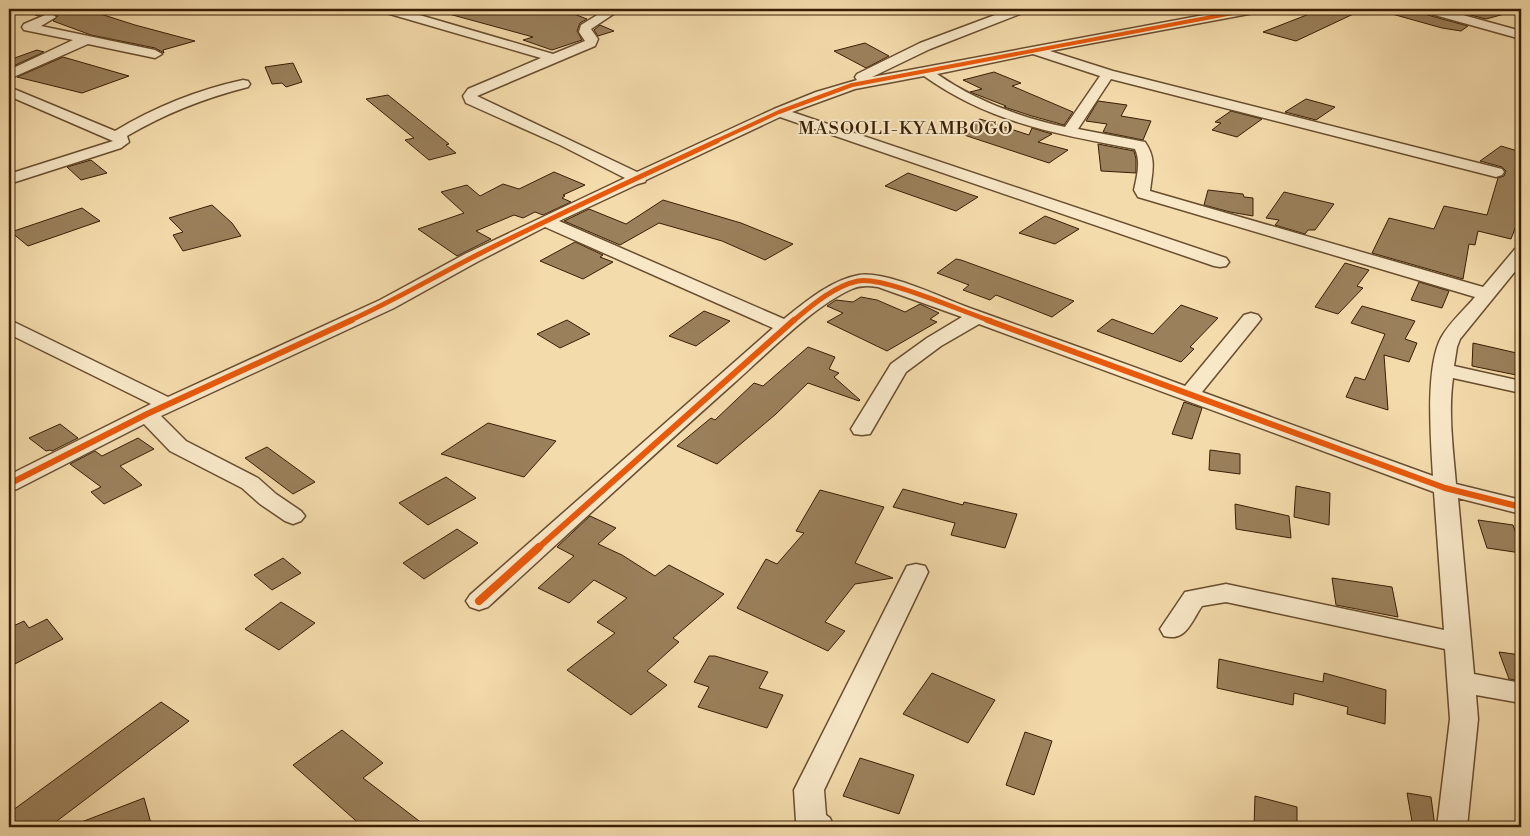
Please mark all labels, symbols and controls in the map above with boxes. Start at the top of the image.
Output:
district label: MASOOLI-KYAMBOGO [798,117,1014,140]

